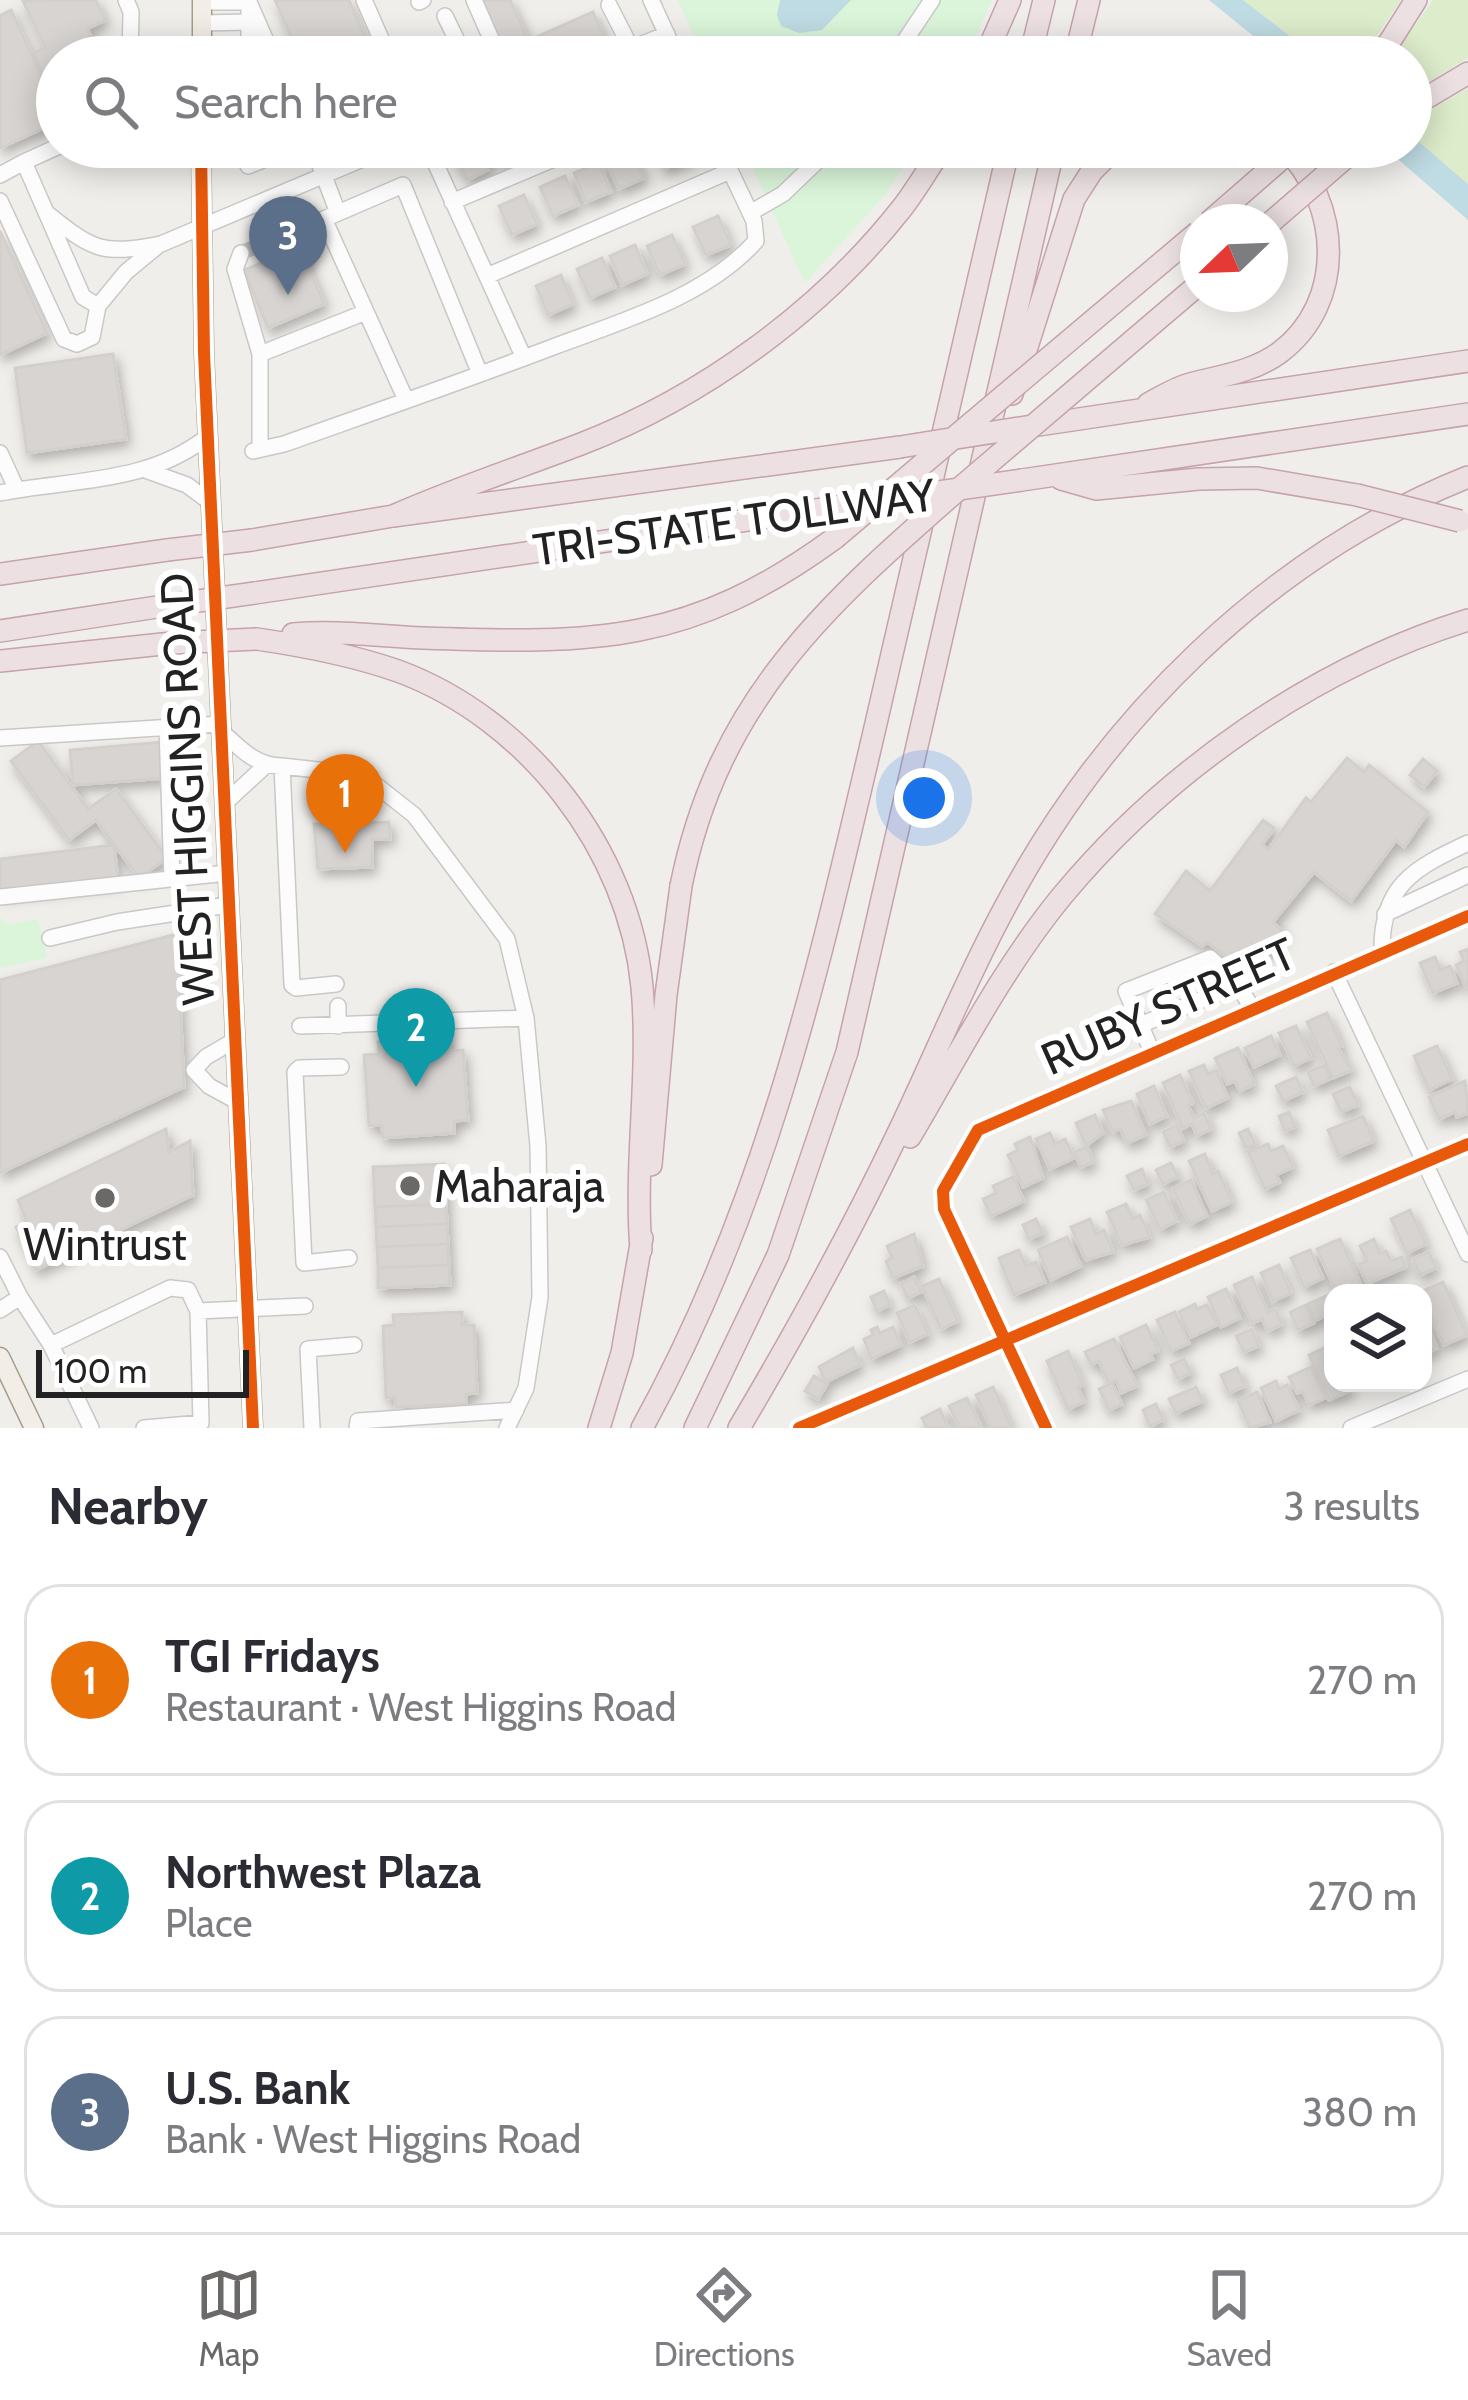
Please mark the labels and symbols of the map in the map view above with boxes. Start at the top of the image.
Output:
pin: 3 [249,196,327,295]
north arrow [1180,204,1288,312]
street label: TRI-STATE TOLLWAY [530,467,939,577]
street label: WEST HIGGINS ROAD [149,571,225,1007]
pin: 1 [306,754,384,853]
your location [894,768,954,828]
street label: RUBY STREET [1033,926,1303,1086]
pin: 2 [377,988,455,1087]
place label: Maharaja [434,1159,605,1213]
marker: Maharaja [397,1173,423,1199]
marker: Wintrust [92,1185,118,1211]
place label: Wintrust [23,1217,187,1271]
scale bar [36,1344,249,1397]

